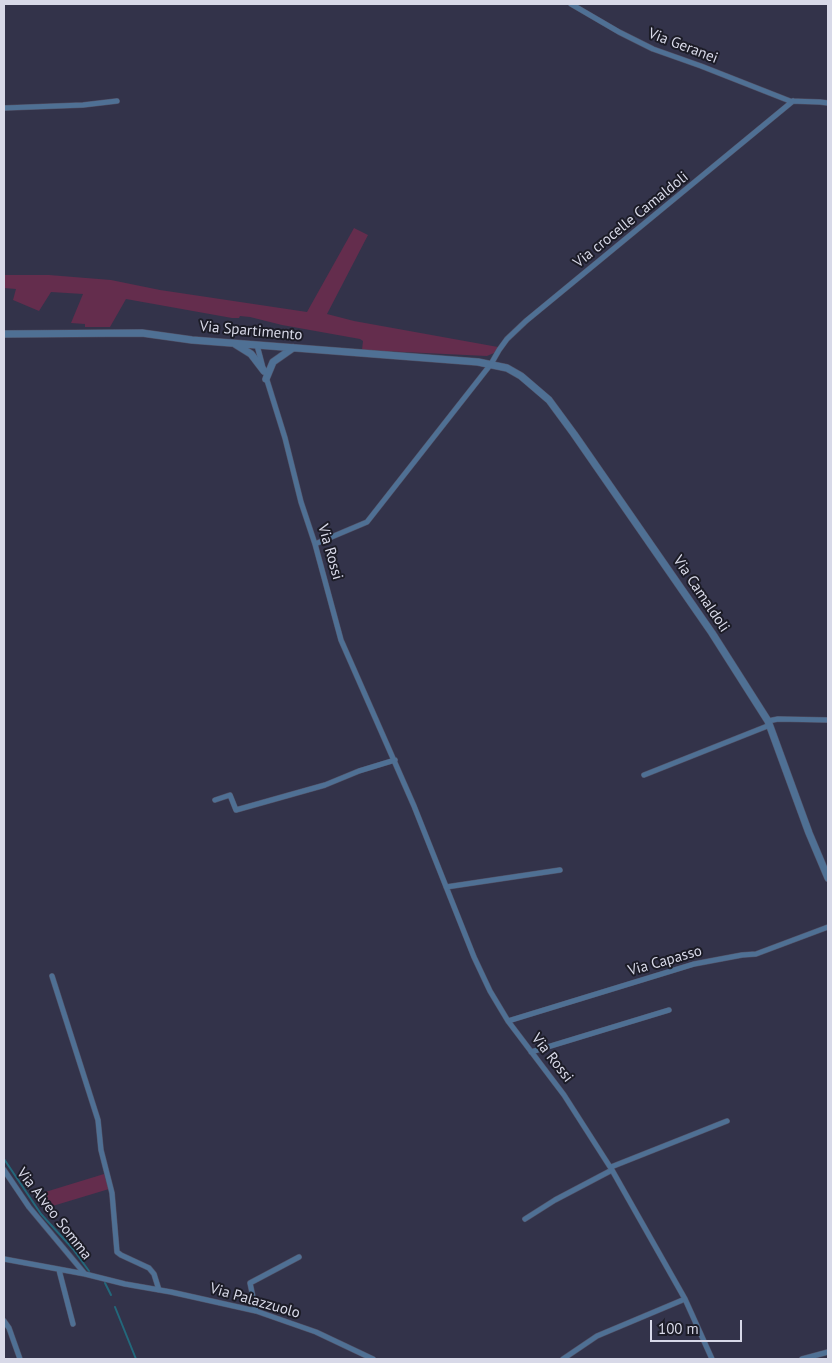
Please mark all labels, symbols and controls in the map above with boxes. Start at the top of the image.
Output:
street label: Via Geranei [646,24,720,68]
street label: Via crocelle Camaldoli [570,168,692,272]
street label: Via Spartimento [199,318,303,344]
street label: Via Rossi [314,522,346,582]
street label: Via Camaldoli [669,552,733,636]
street label: Via Capasso [626,942,704,980]
street label: Via Rossi [527,1030,577,1086]
street label: Via Alveo Somma [13,1165,95,1263]
street label: Via Palazzuolo [208,1280,302,1322]
scale bar [652,1310,744,1342]
text: 100 m [658,1319,699,1338]

